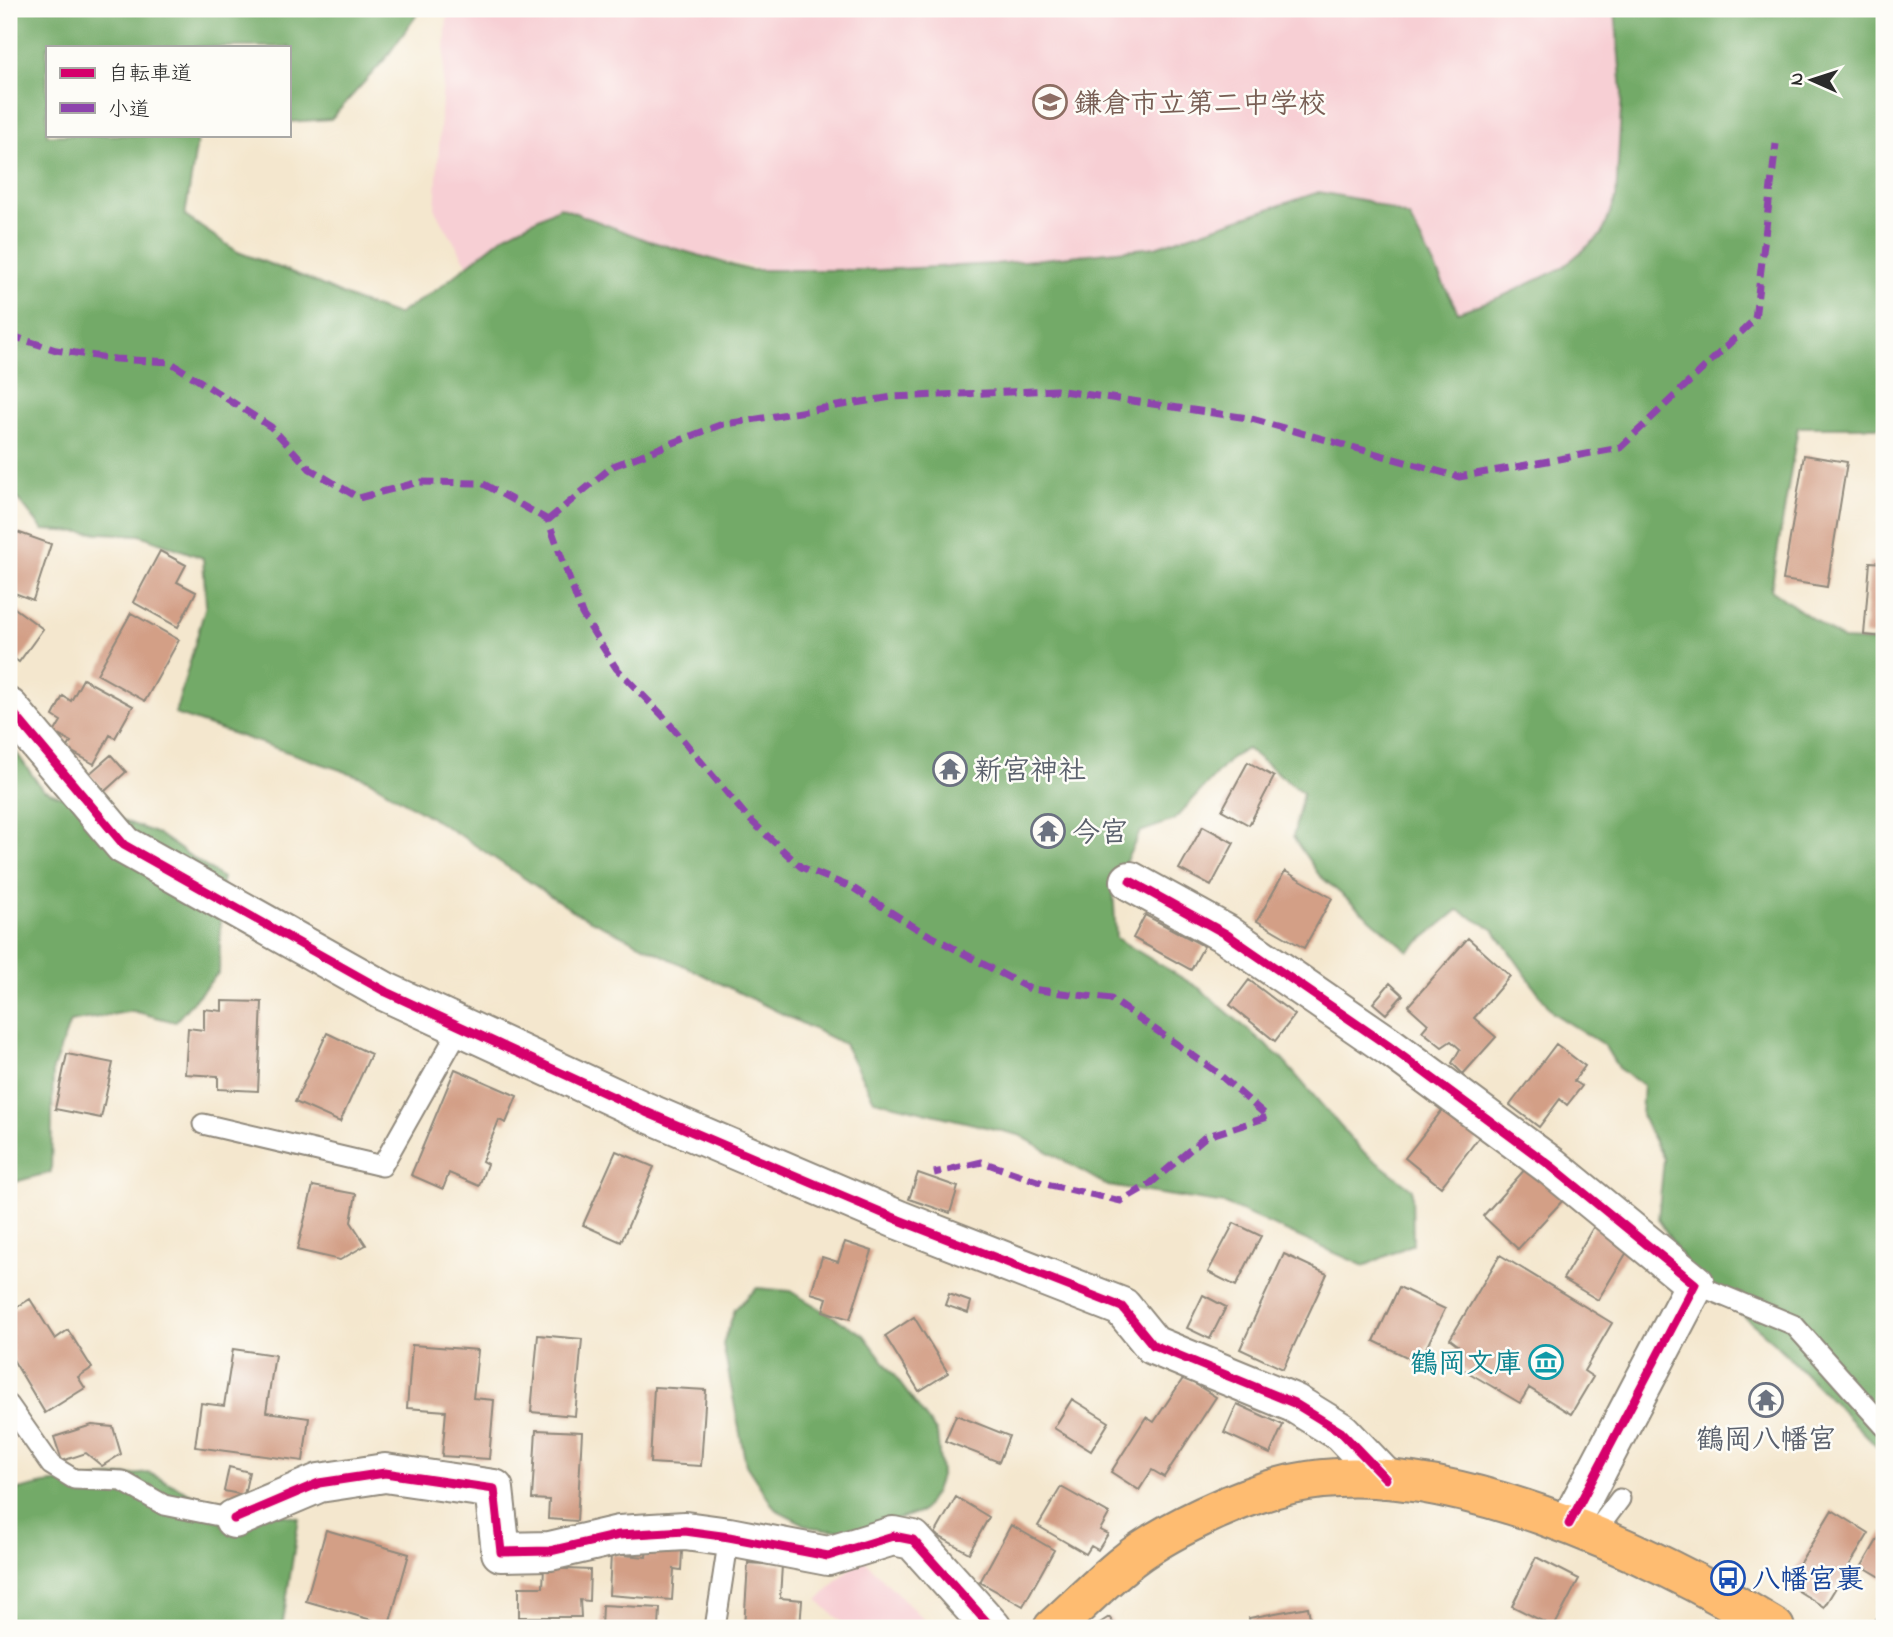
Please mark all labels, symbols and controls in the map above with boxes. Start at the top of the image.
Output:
legend [46,46,290,136]
north arrow [1778,46,1848,116]
text: 自転車道 [108,60,192,90]
text: N [1784,72,1811,86]
school or university icon: 鎌倉市立第二中学校 [1031,83,1069,121]
place label: 鎌倉市立第二中学校 [1074,85,1326,126]
text: 小道 [108,96,150,126]
temple icon: 新宮神社 [931,750,969,788]
place label: 新宮神社 [974,752,1086,793]
temple icon: 今宮 [1029,812,1067,850]
place label: 今宮 [1072,814,1128,855]
museum icon: 鶴岡文庫 [1527,1343,1565,1381]
place label: 鶴岡文庫 [1410,1345,1522,1386]
temple icon: 鶴岡八幡宮 [1747,1381,1785,1419]
place label: 鶴岡八幡宮 [1696,1421,1836,1462]
bus stop icon: 八幡宮裏 [1709,1559,1747,1597]
place label: 八幡宮裏 [1752,1561,1864,1602]

